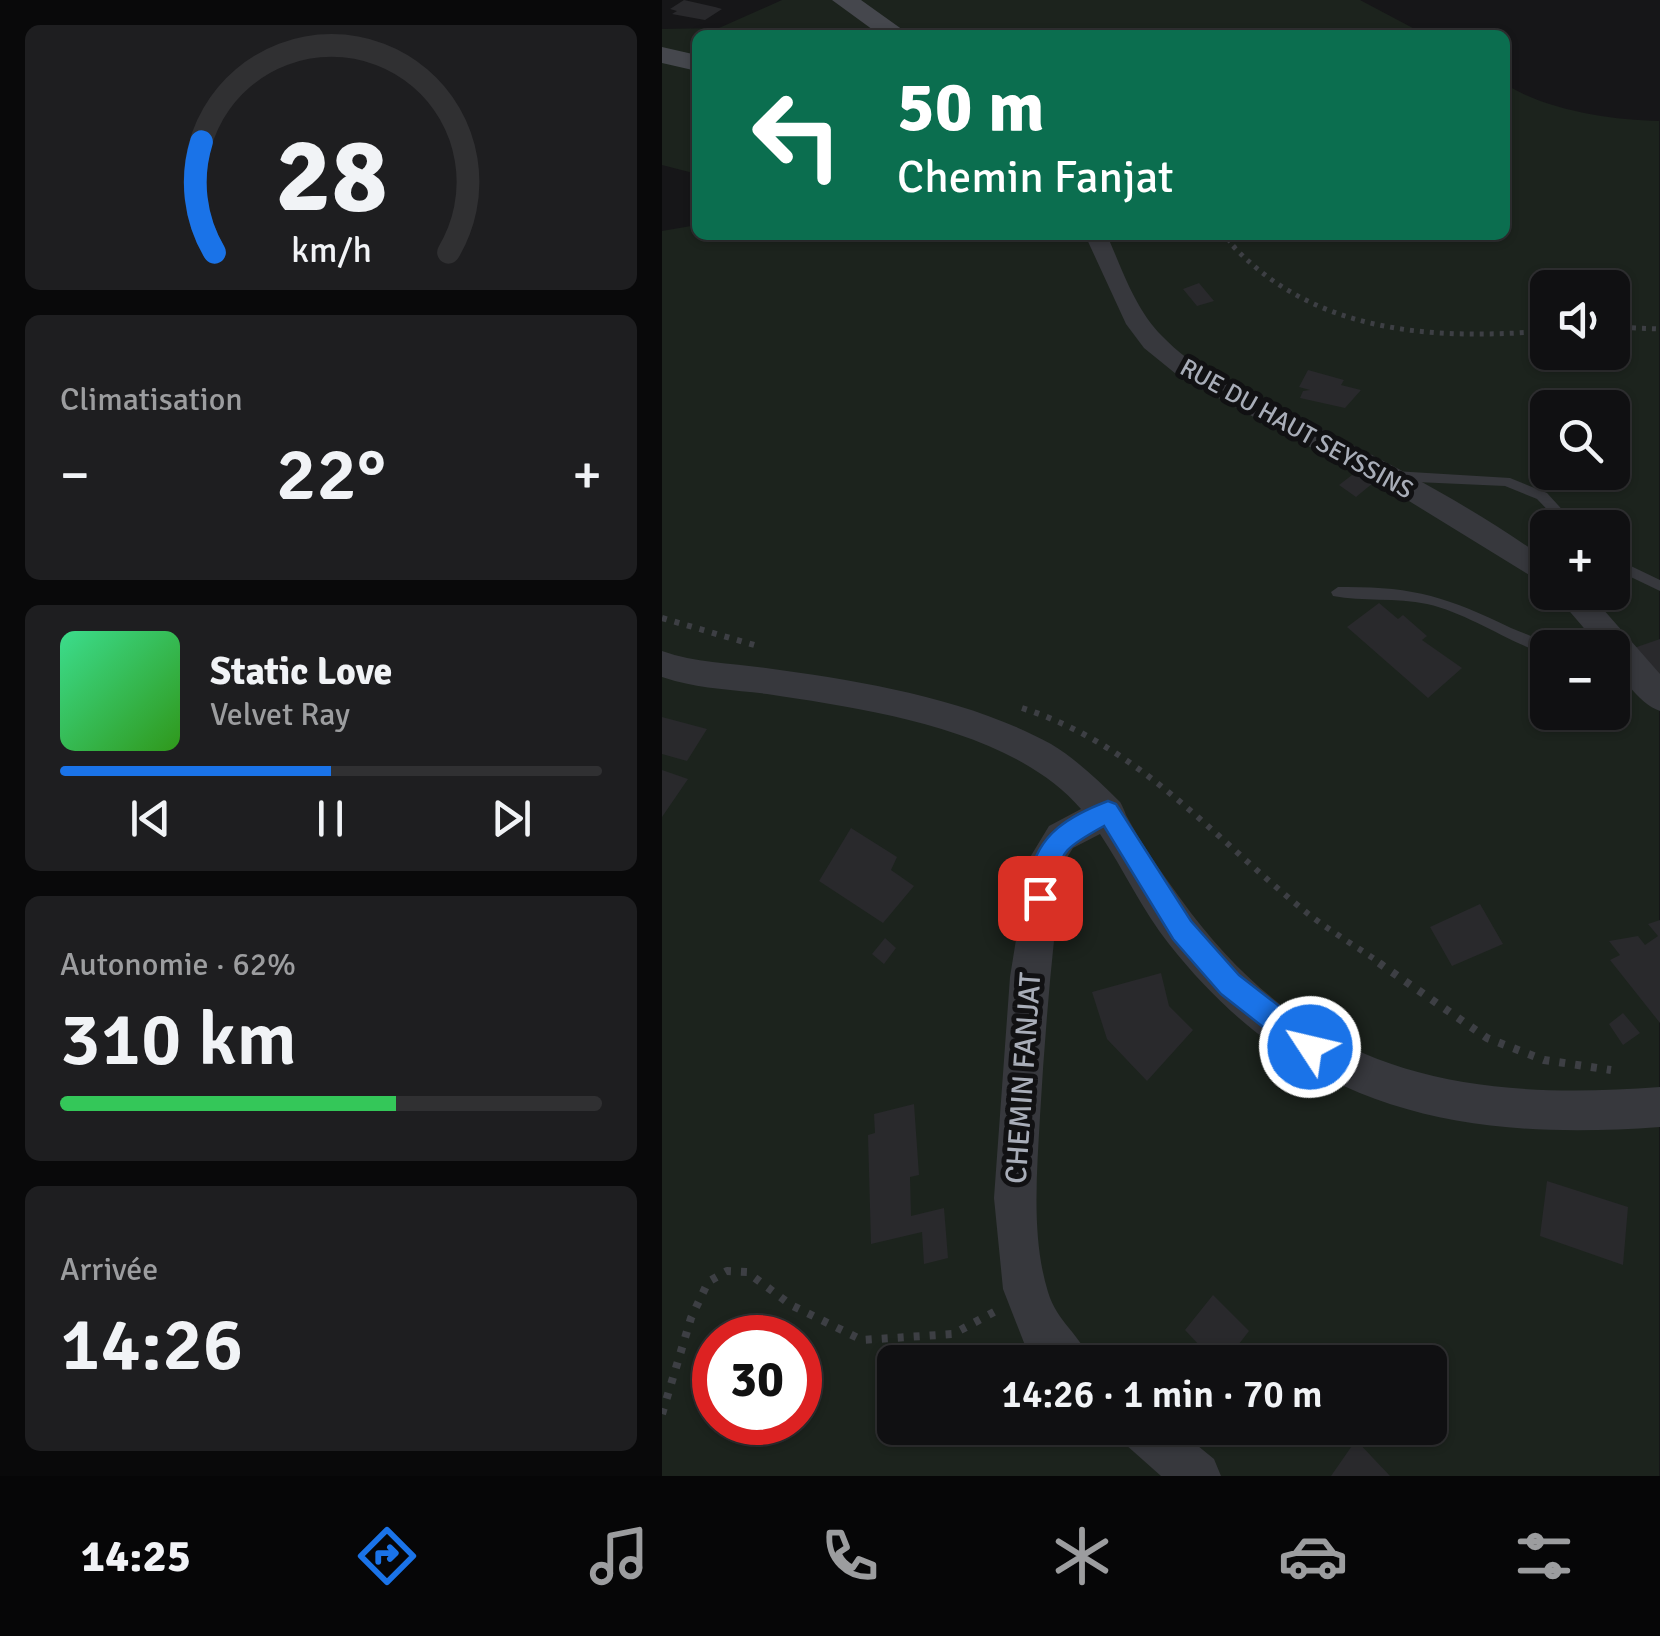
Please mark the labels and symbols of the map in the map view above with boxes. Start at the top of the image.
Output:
street label: RUE DU HAUT SEYSSINS [1175,351,1419,505]
pin [998,856,1083,941]
street label: CHEMIN FANJAT [998,971,1049,1185]
position arrow [1258,995,1362,1099]
speed limit sign: 30 [692,1315,822,1445]

